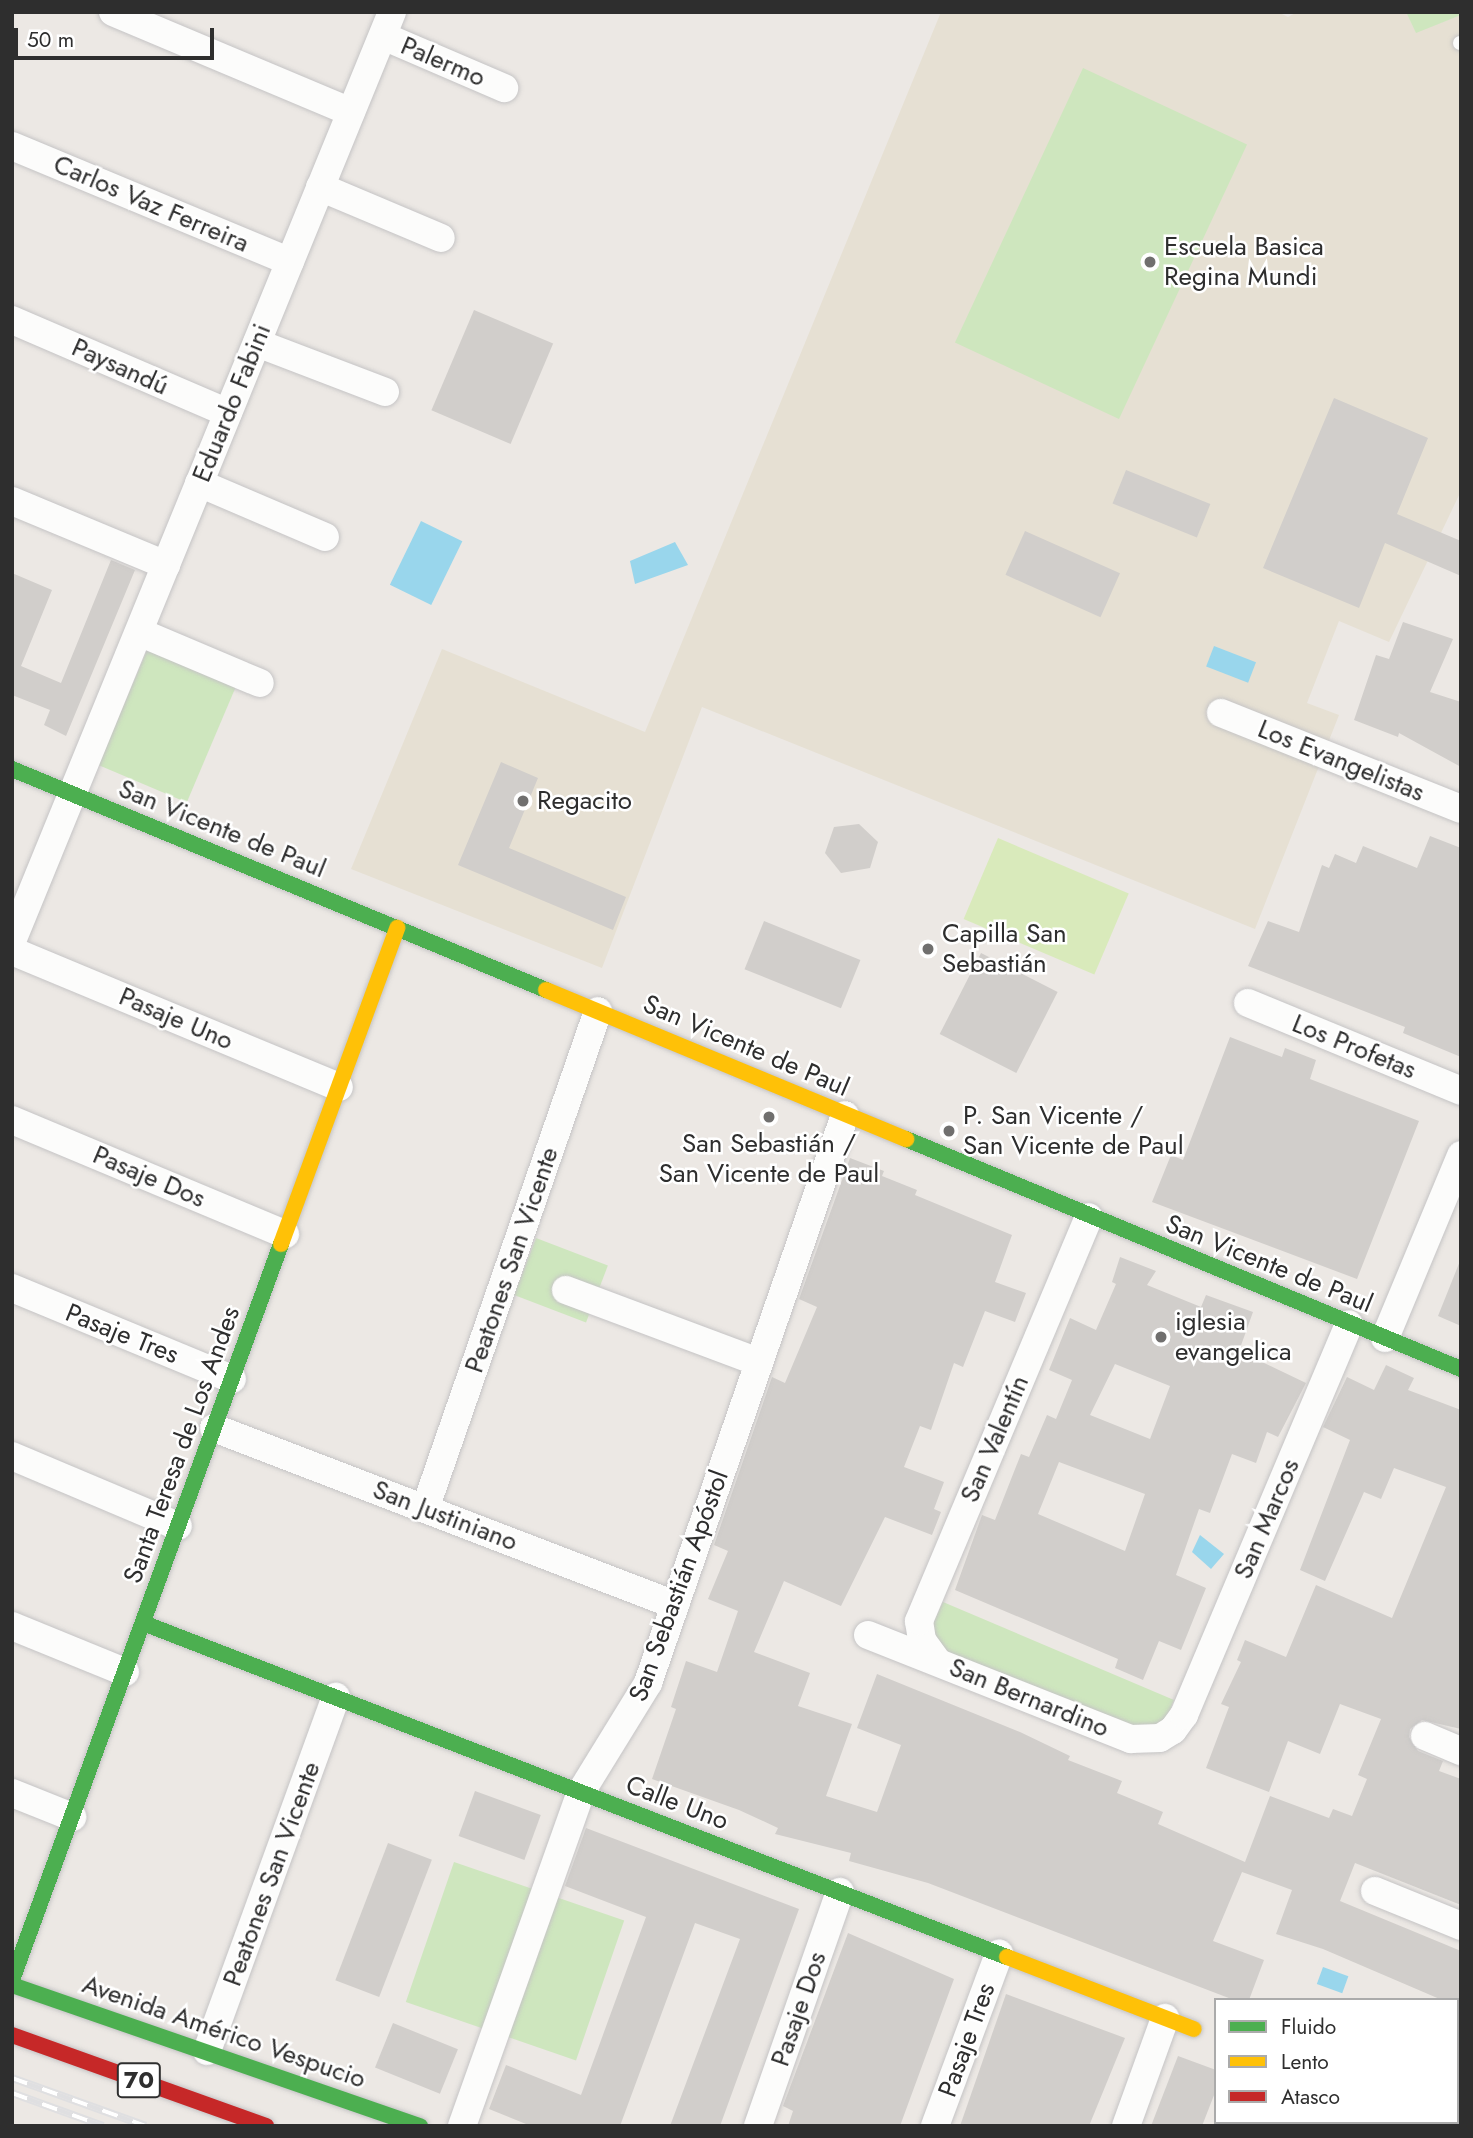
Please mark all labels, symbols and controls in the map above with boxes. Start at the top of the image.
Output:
scale bar [18,14,217,58]
text: 50 m [27,25,74,55]
street label: Palermo [396,30,490,94]
street label: Carlos Vaz Ferreira [49,149,253,259]
place label: Escuela Basica Regina Mundi [1164,231,1324,292]
marker: Escuela Basica Regina Mundi [1142,254,1158,270]
street label: Eduardo Fabini [186,319,278,487]
street label: Paysandú [67,332,173,402]
street label: Los Evangelistas [1253,713,1429,809]
street label: San Vicente de Paul [114,773,330,885]
place label: Regacito [537,785,632,817]
marker: Regacito [515,793,531,809]
place label: Capilla San Sebastián [942,918,1067,979]
marker: Capilla San Sebastián [920,941,936,957]
street label: Pasaje Uno [114,981,238,1057]
street label: San Vicente de Paul [638,989,854,1103]
street label: Los Profetas [1288,1008,1420,1086]
place label: P. San Vicente / San Vicente de Paul [963,1100,1184,1162]
marker: San Sebastián / San Vicente de Paul [761,1109,777,1125]
marker: P. San Vicente / San Vicente de Paul [941,1123,957,1139]
place label: San Sebastián / San Vicente de Paul [659,1128,879,1190]
street label: Pasaje Dos [88,1139,210,1215]
street label: Peatones San Vicente [459,1143,565,1377]
street label: San Vicente de Paul [1161,1208,1377,1320]
street label: Pasaje Tres [61,1297,183,1371]
street label: Santa Teresa de Los Andes [117,1302,247,1588]
place label: iglesia evangelica [1175,1306,1291,1368]
marker: iglesia evangelica [1153,1329,1169,1345]
street label: San Valentín [954,1371,1036,1507]
street label: San Marcos [1228,1454,1306,1584]
street label: San Sebastián Apóstol [623,1466,735,1706]
street label: San Justiniano [368,1474,522,1558]
street label: San Bernardino [945,1652,1113,1744]
street label: Peatones San Vicente [217,1758,327,1990]
street label: Calle Uno [621,1769,733,1837]
street label: Pasaje Dos [765,1948,833,2070]
street label: Avenida Américo Vespucio [78,1969,370,2095]
street label: Pasaje Tres [932,1979,1002,2101]
legend [1214,1998,1459,2124]
text: Fluido [1281,2012,1336,2042]
text: Lento [1281,2047,1329,2077]
road number: 70 [116,2060,162,2101]
text: Atasco [1281,2082,1340,2112]

